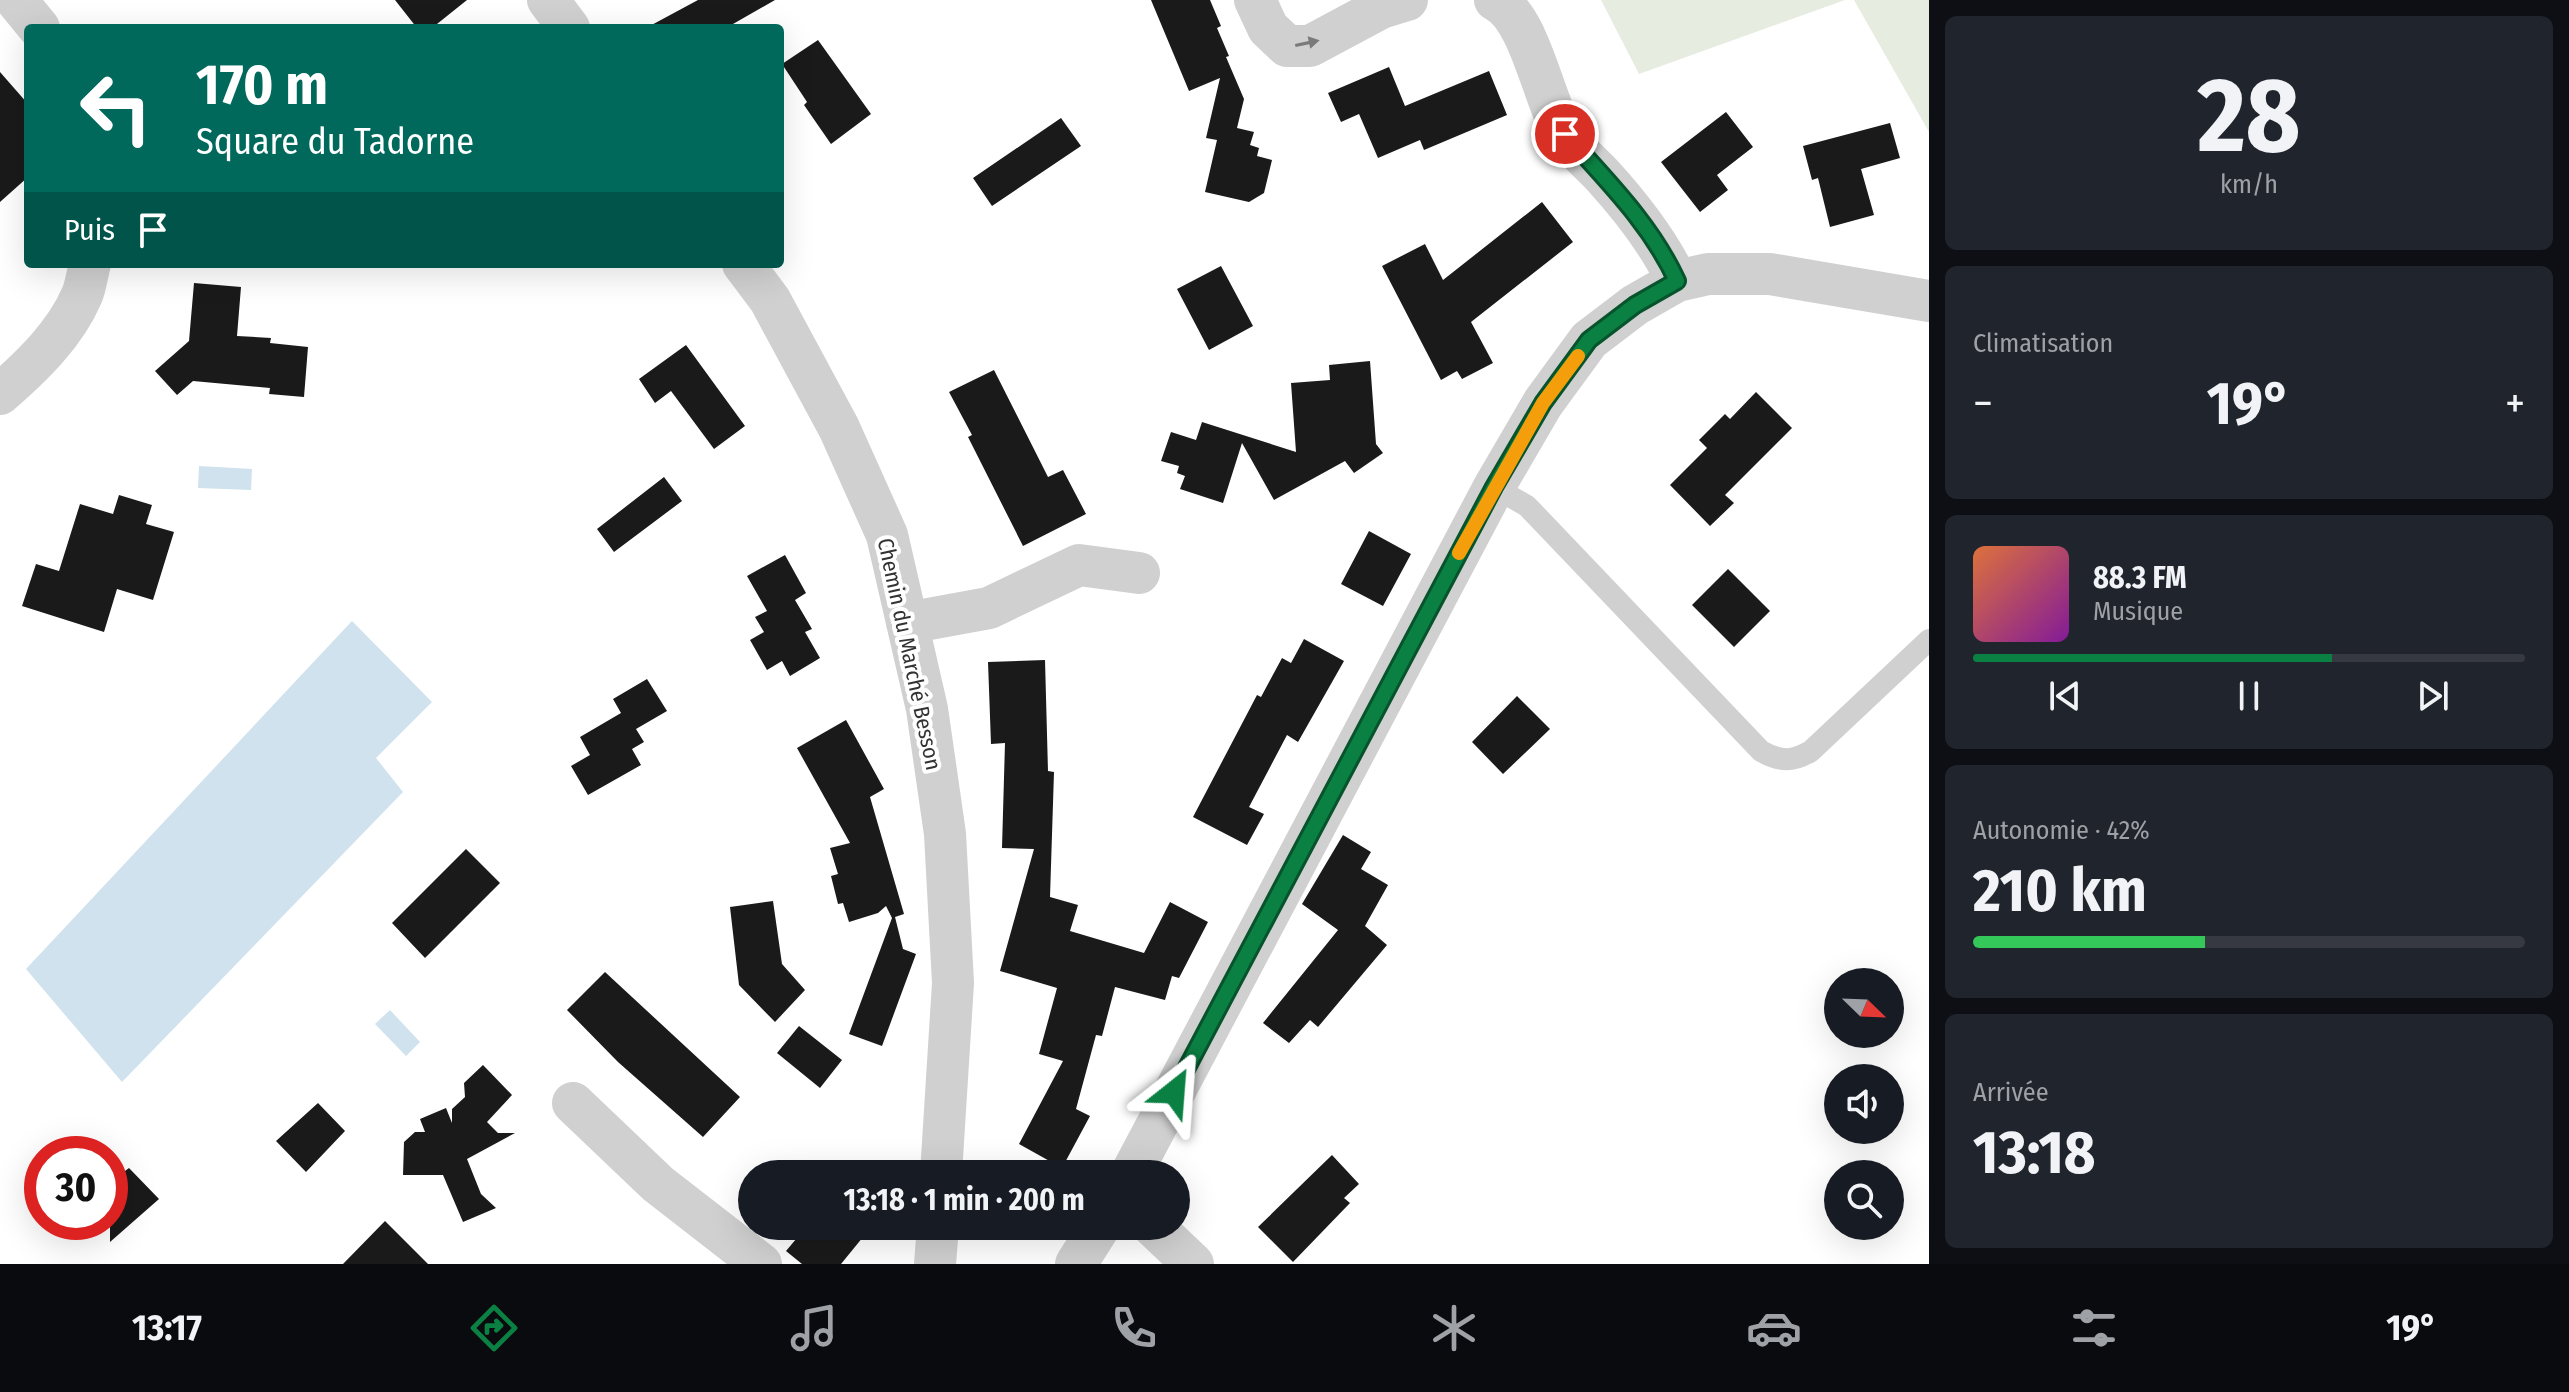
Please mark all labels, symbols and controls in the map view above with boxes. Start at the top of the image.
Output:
one-way arrow [1295,36,1320,49]
text: 170 m [196,52,328,119]
text: 28 [2197,54,2301,179]
icon: left [64,56,168,160]
pin [1531,100,1599,168]
icon: arrive [1543,112,1587,156]
text: Square du Tadorne [196,120,474,164]
text: km/h [2220,169,2278,200]
icon: arrive [131,208,175,252]
text: Puis [64,212,115,248]
text: Climatisation [1973,328,2113,359]
text: 19° [2207,368,2291,440]
text: − [1973,377,1993,430]
text: + [2505,377,2525,430]
street label: Chemin du Marché Besson [872,536,947,772]
text: 88.3 FM [2093,560,2187,596]
text: Musique [2093,596,2183,627]
icon: previous [2043,674,2087,718]
icon: pause [2227,674,2271,718]
icon: next [2411,674,2455,718]
text: Autonomie · 42% [1973,815,2150,846]
text: 210 km [1973,855,2147,927]
north arrow [1824,968,1904,1048]
map controls [1824,968,1904,1240]
position arrow [1132,1050,1216,1134]
button: sound [1824,1064,1904,1144]
text: Arrivée [1973,1077,2049,1108]
text: 13:18 [1973,1117,2096,1189]
speed limit sign: 30 [24,1136,128,1240]
button: search [1824,1160,1904,1240]
text: 13:18 · 1 min · 200 m [843,1182,1085,1218]
icon: directions [466,1300,522,1356]
icon: music [786,1300,842,1356]
icon: phone [1106,1300,1162,1356]
icon: climate [1426,1300,1482,1356]
icon: car [1746,1300,1802,1356]
icon: filters [2066,1300,2122,1356]
text: 13:17 [132,1306,202,1350]
text: 19° [2386,1306,2437,1350]

